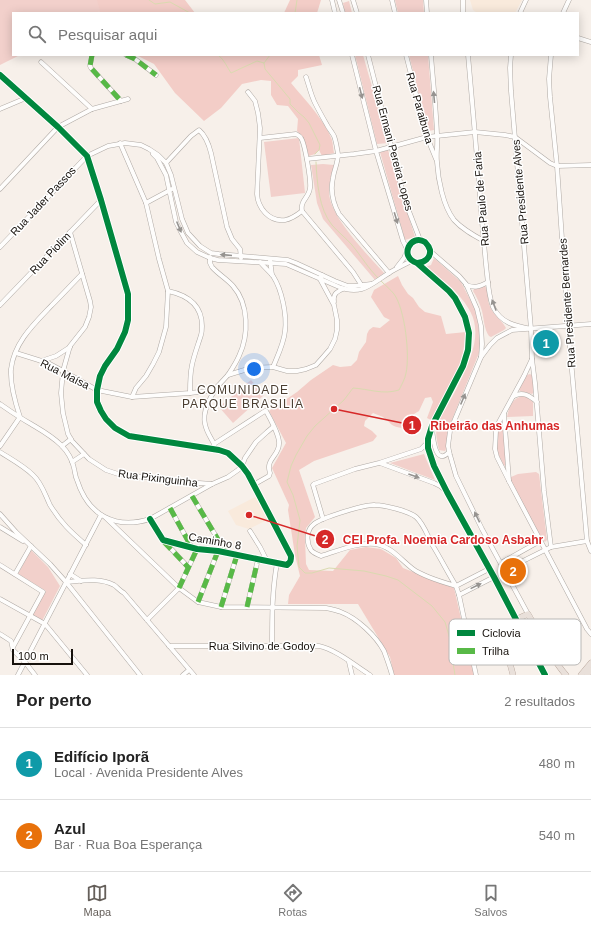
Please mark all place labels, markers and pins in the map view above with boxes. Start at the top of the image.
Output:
pin: 1 [533,328,559,358]
callout: Ribeirão das Anhumas [402,413,568,437]
callout: CEI Profa. Noemia Cardoso Asbahr [315,527,551,551]
pin: 2 [500,556,526,586]

